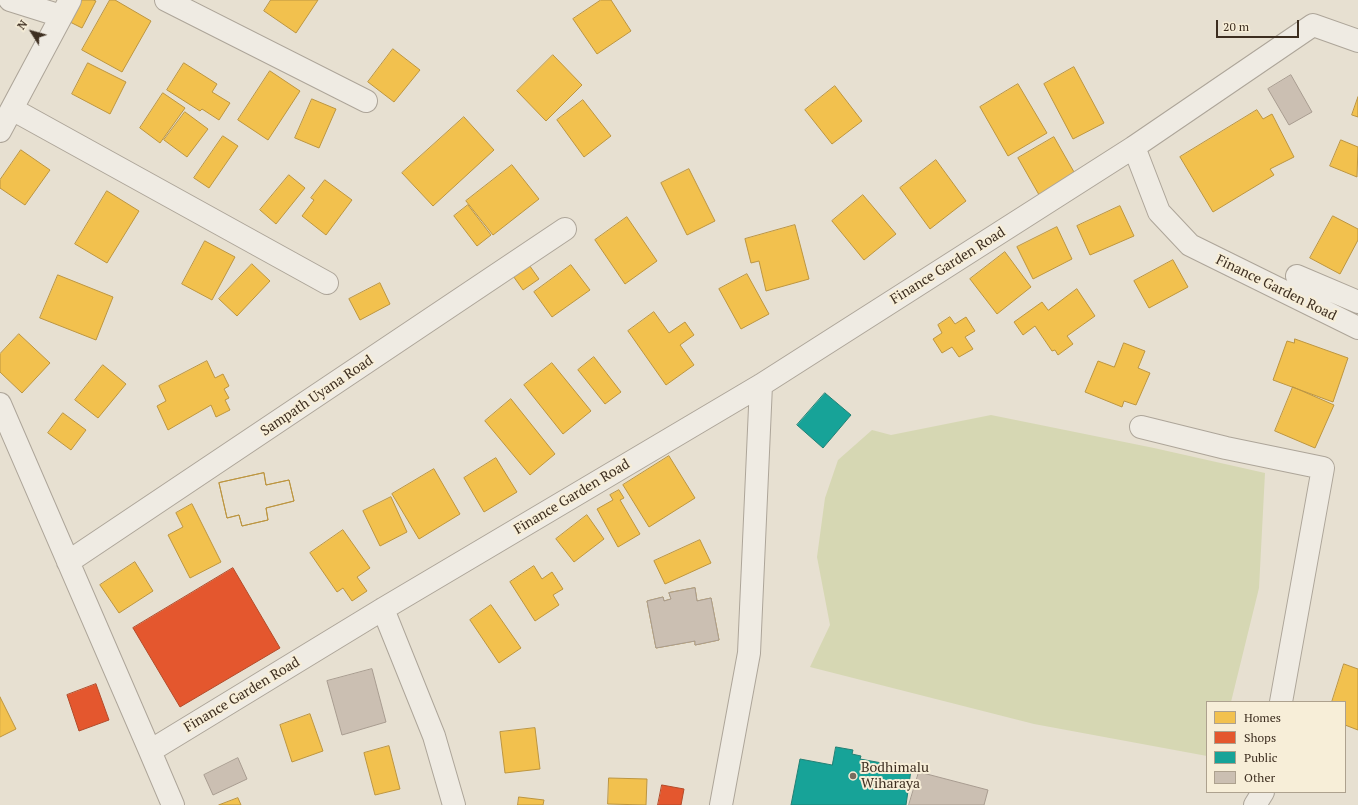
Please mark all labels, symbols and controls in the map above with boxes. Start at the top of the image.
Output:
north arrow [12,12,52,52]
scale bar [1218,12,1301,38]
text: N [14,17,31,32]
text: 20 m [1223,19,1249,34]
street label: Finance Garden Road [888,224,1008,308]
street label: Finance Garden Road [1213,251,1339,325]
street label: Sampath Uyana Road [258,352,376,440]
street label: Finance Garden Road [511,456,633,538]
street label: Finance Garden Road [181,654,303,736]
legend [1206,701,1346,793]
text: Homes [1244,710,1281,725]
text: Shops [1244,730,1276,745]
text: Public [1244,750,1277,765]
place label: Bodhimalu Wiharaya [861,760,929,792]
text: Other [1244,770,1275,785]
marker: Bodhimalu Wiharaya [848,771,858,781]

